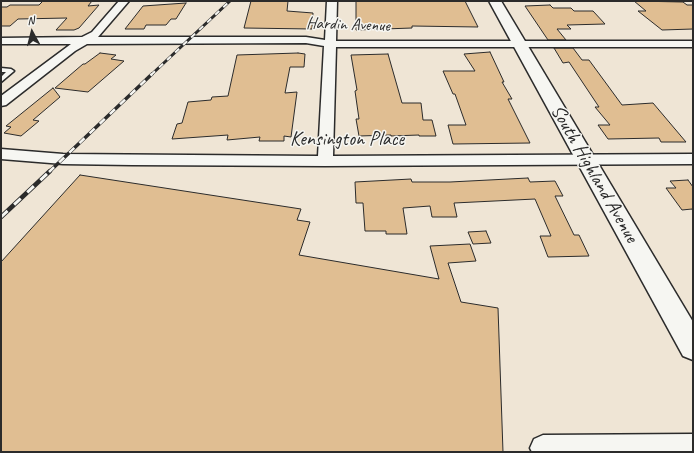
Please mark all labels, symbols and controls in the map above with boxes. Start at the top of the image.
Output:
north arrow [12,12,52,52]
text: N [26,13,35,27]
street label: Hardin Avenue [306,13,390,37]
street label: South Highland Avenue [545,101,643,247]
street label: Kensington Place [290,128,404,152]

